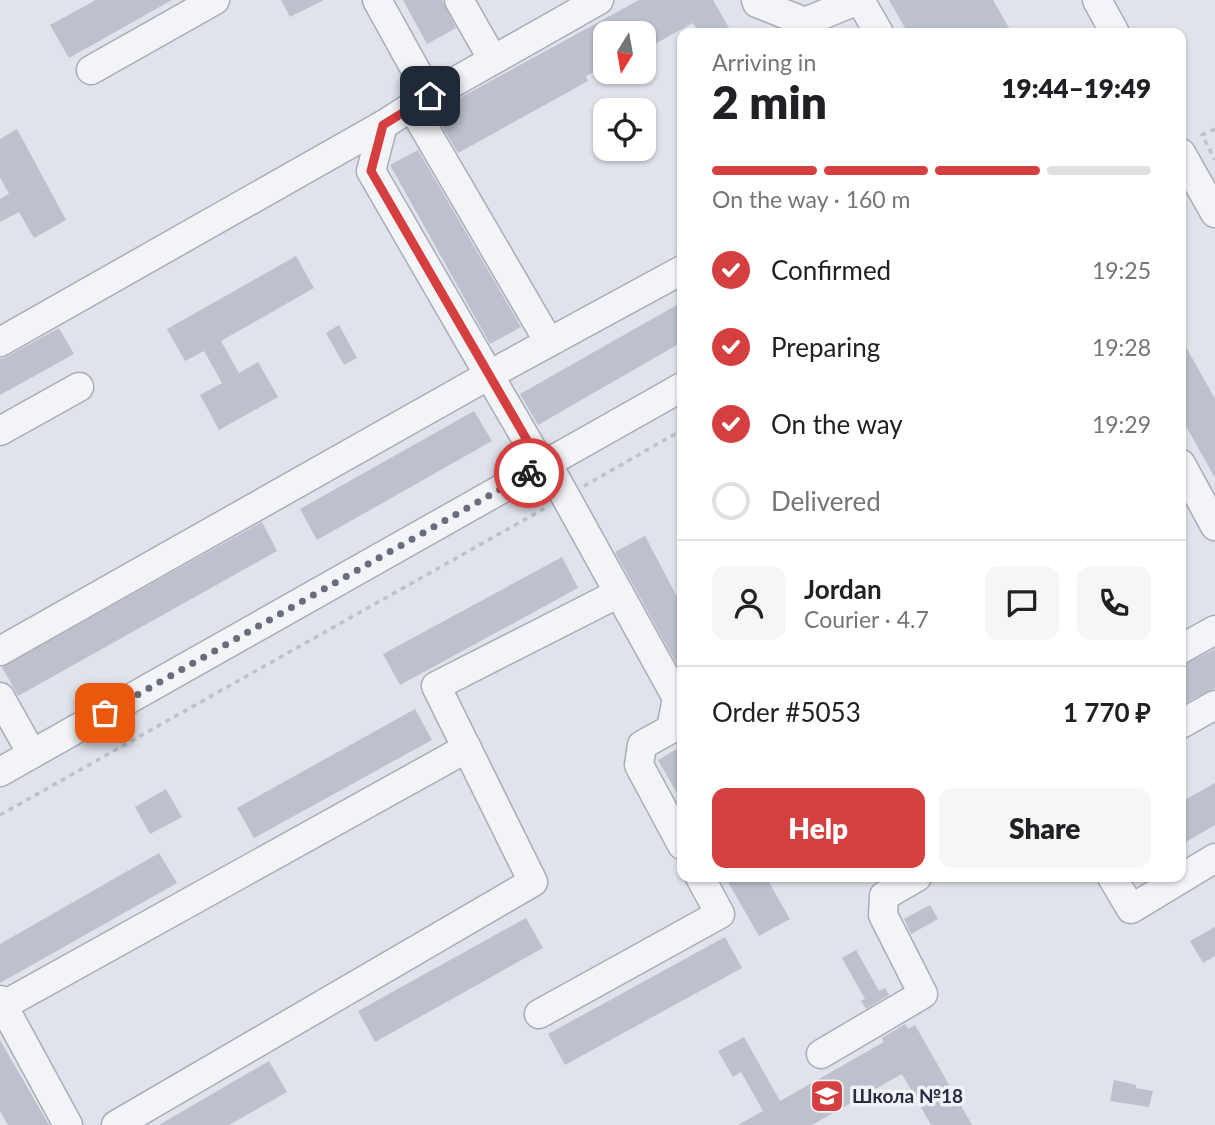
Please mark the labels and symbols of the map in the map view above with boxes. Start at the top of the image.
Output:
north arrow [593,21,656,84]
pin [400,66,460,126]
courier [494,438,564,508]
pin [75,683,135,743]
school or university icon: Школа №18 [808,1077,846,1115]
place label: Школа №18 [852,1084,963,1107]

